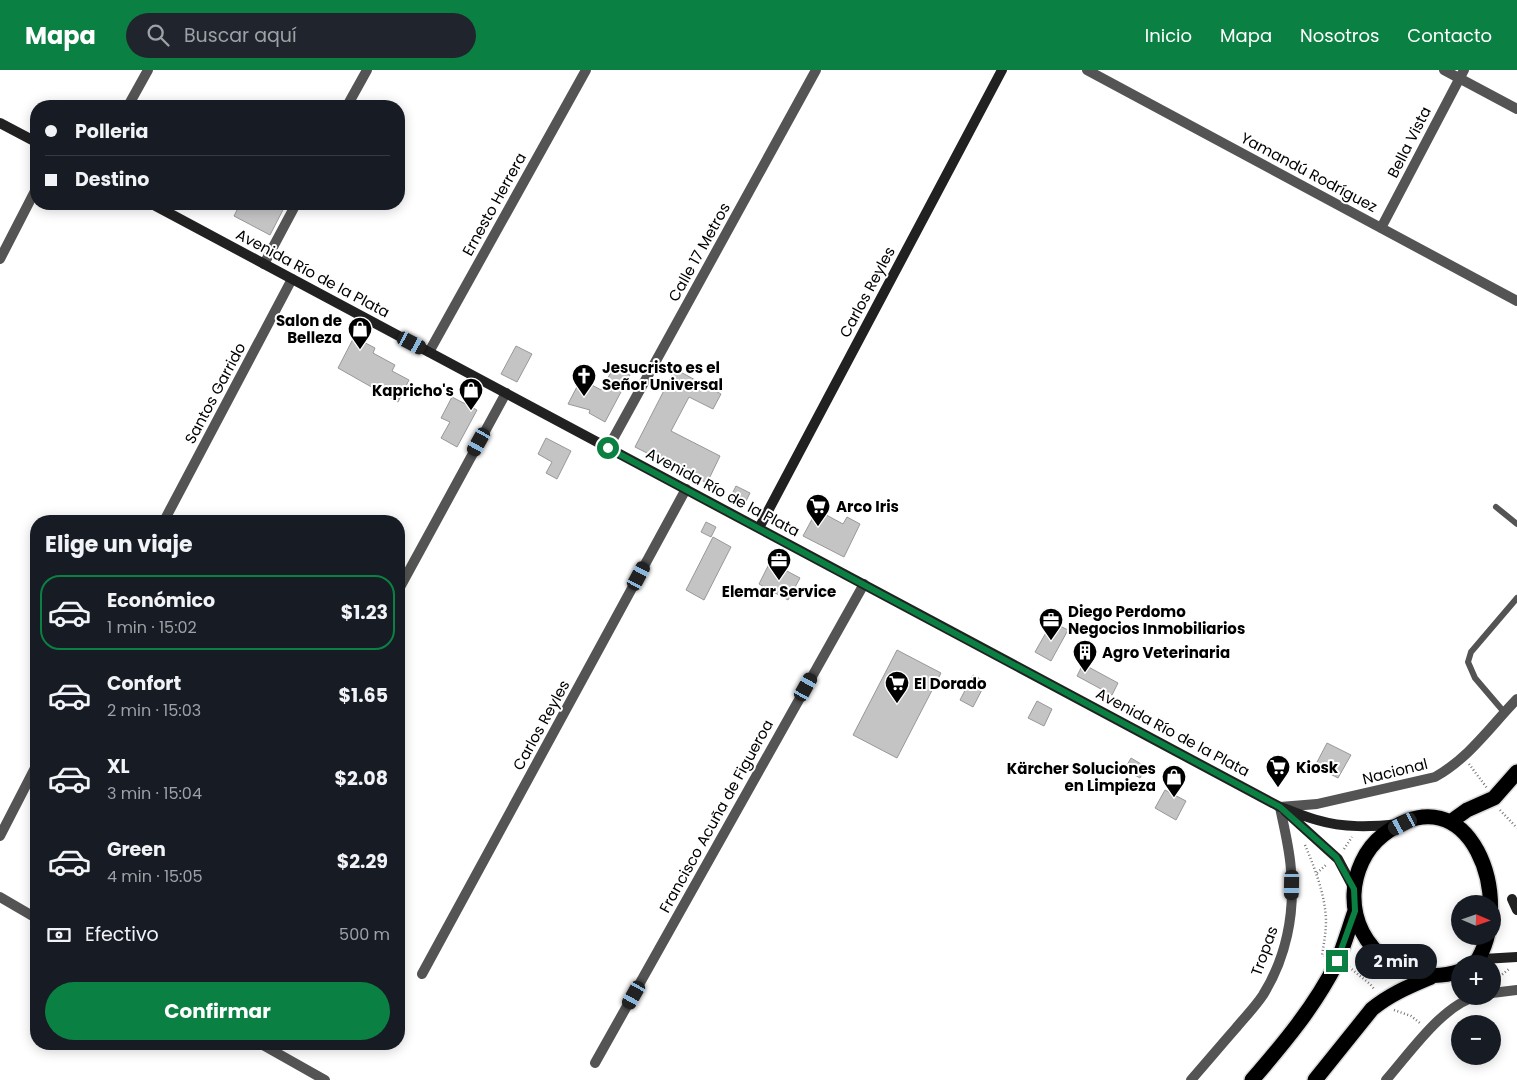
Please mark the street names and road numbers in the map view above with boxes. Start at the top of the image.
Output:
street label: Bella Vista [1382,103,1436,181]
street label: Yamandú Rodríguez [1237,127,1381,217]
street label: Ernesto Herrera [457,149,531,259]
street label: Calle 17 Metros [663,199,735,305]
street label: Avenida Río de la Plata [232,224,394,322]
street label: Carlos Reyles [834,243,900,341]
street label: Santos Garrido [179,339,251,447]
street label: Avenida Río de la Plata [642,443,804,541]
street label: Carlos Reyles [508,676,575,774]
street label: Avenida Río de la Plata [1092,683,1254,781]
street label: Francisco Acuña de Figueroa [654,716,778,916]
street label: Nacional [1360,753,1430,789]
street label: Tropas [1245,923,1283,979]

